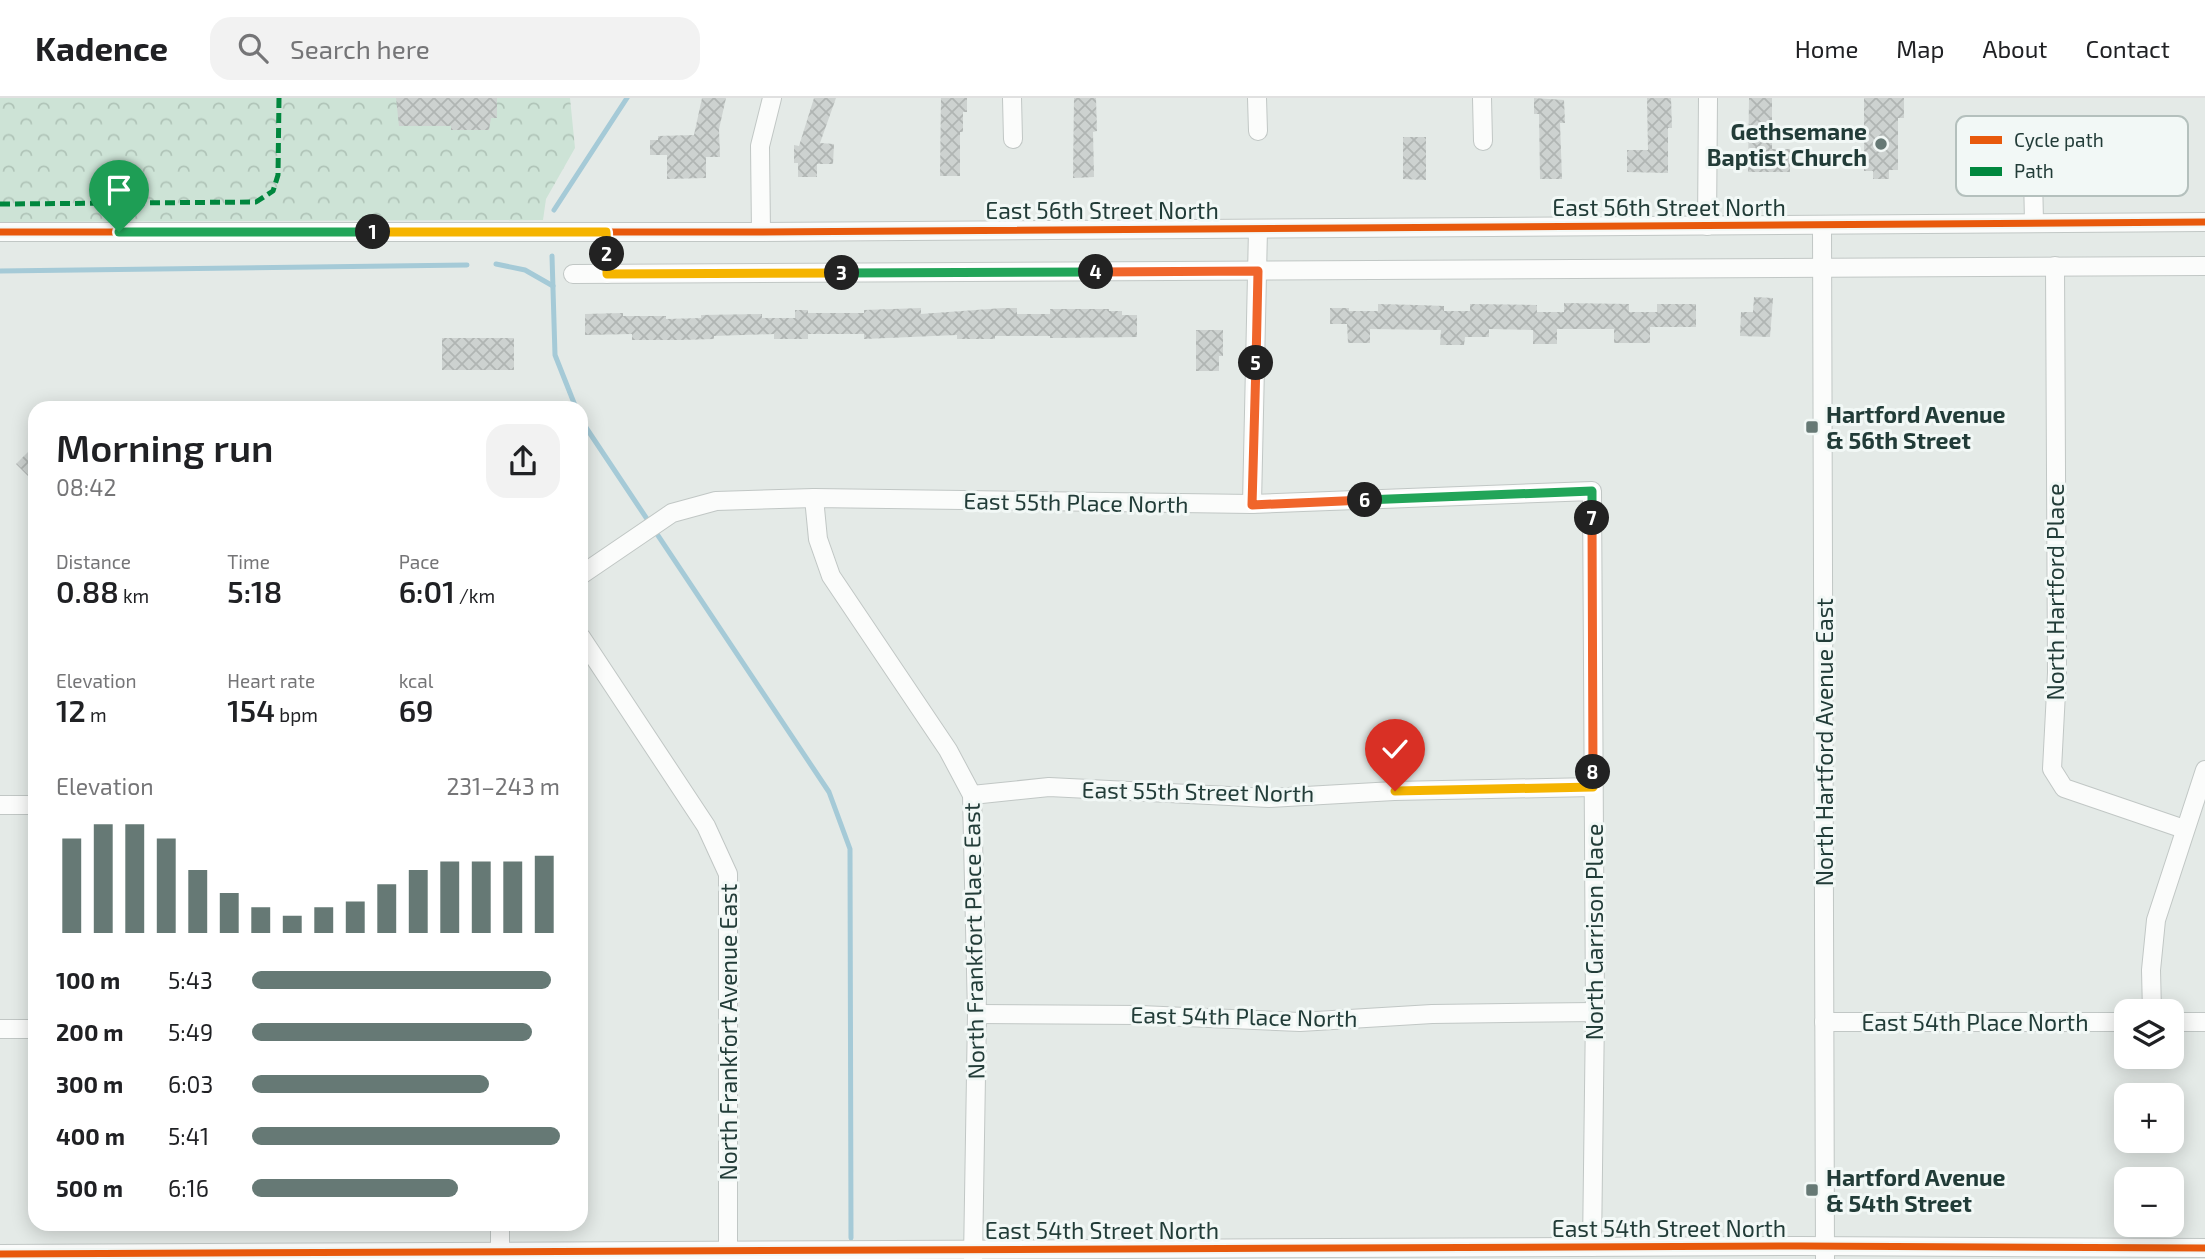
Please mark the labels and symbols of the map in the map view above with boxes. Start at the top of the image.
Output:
legend [1956,116,2188,196]
place label: Gethsemane Baptist Church [1707,117,1867,171]
text: Cycle path [2014,128,2104,151]
marker: Gethsemane Baptist Church [1873,136,1889,152]
text: Path [2014,159,2054,182]
pin [89,160,149,232]
street label: East 56th Street North [1552,193,1786,221]
street label: East 56th Street North [985,196,1219,224]
pin: 1 [356,214,390,250]
pin: 2 [590,236,624,272]
pin: 4 [1078,254,1114,290]
pin: 3 [824,256,860,290]
pin: 5 [1238,345,1274,380]
place label: Hartford Avenue & 56th Street [1826,400,2006,454]
marker: Hartford Avenue & 56th Street [1804,419,1820,435]
pin: 6 [1348,482,1382,518]
street label: North Hartford Place [2041,483,2069,701]
street label: East 55th Place North [963,486,1189,518]
pin: 7 [1574,500,1610,536]
street label: North Hartford Avenue East [1810,598,1838,886]
pin [1365,719,1425,791]
pin: 8 [1576,754,1610,790]
street label: East 55th Street North [1081,775,1315,807]
street label: North Frankfort Place East [957,802,989,1080]
street label: North Garrison Place [1580,824,1608,1040]
street label: North Frankfort Avenue East [714,883,742,1181]
street label: East 54th Place North [1130,1000,1358,1032]
street label: East 54th Place North [1861,1008,2089,1036]
place label: Hartford Avenue & 54th Street [1826,1163,2006,1217]
marker: Hartford Avenue & 54th Street [1804,1182,1820,1198]
street label: East 54th Street North [1552,1214,1786,1242]
street label: East 54th Street North [985,1216,1219,1244]

